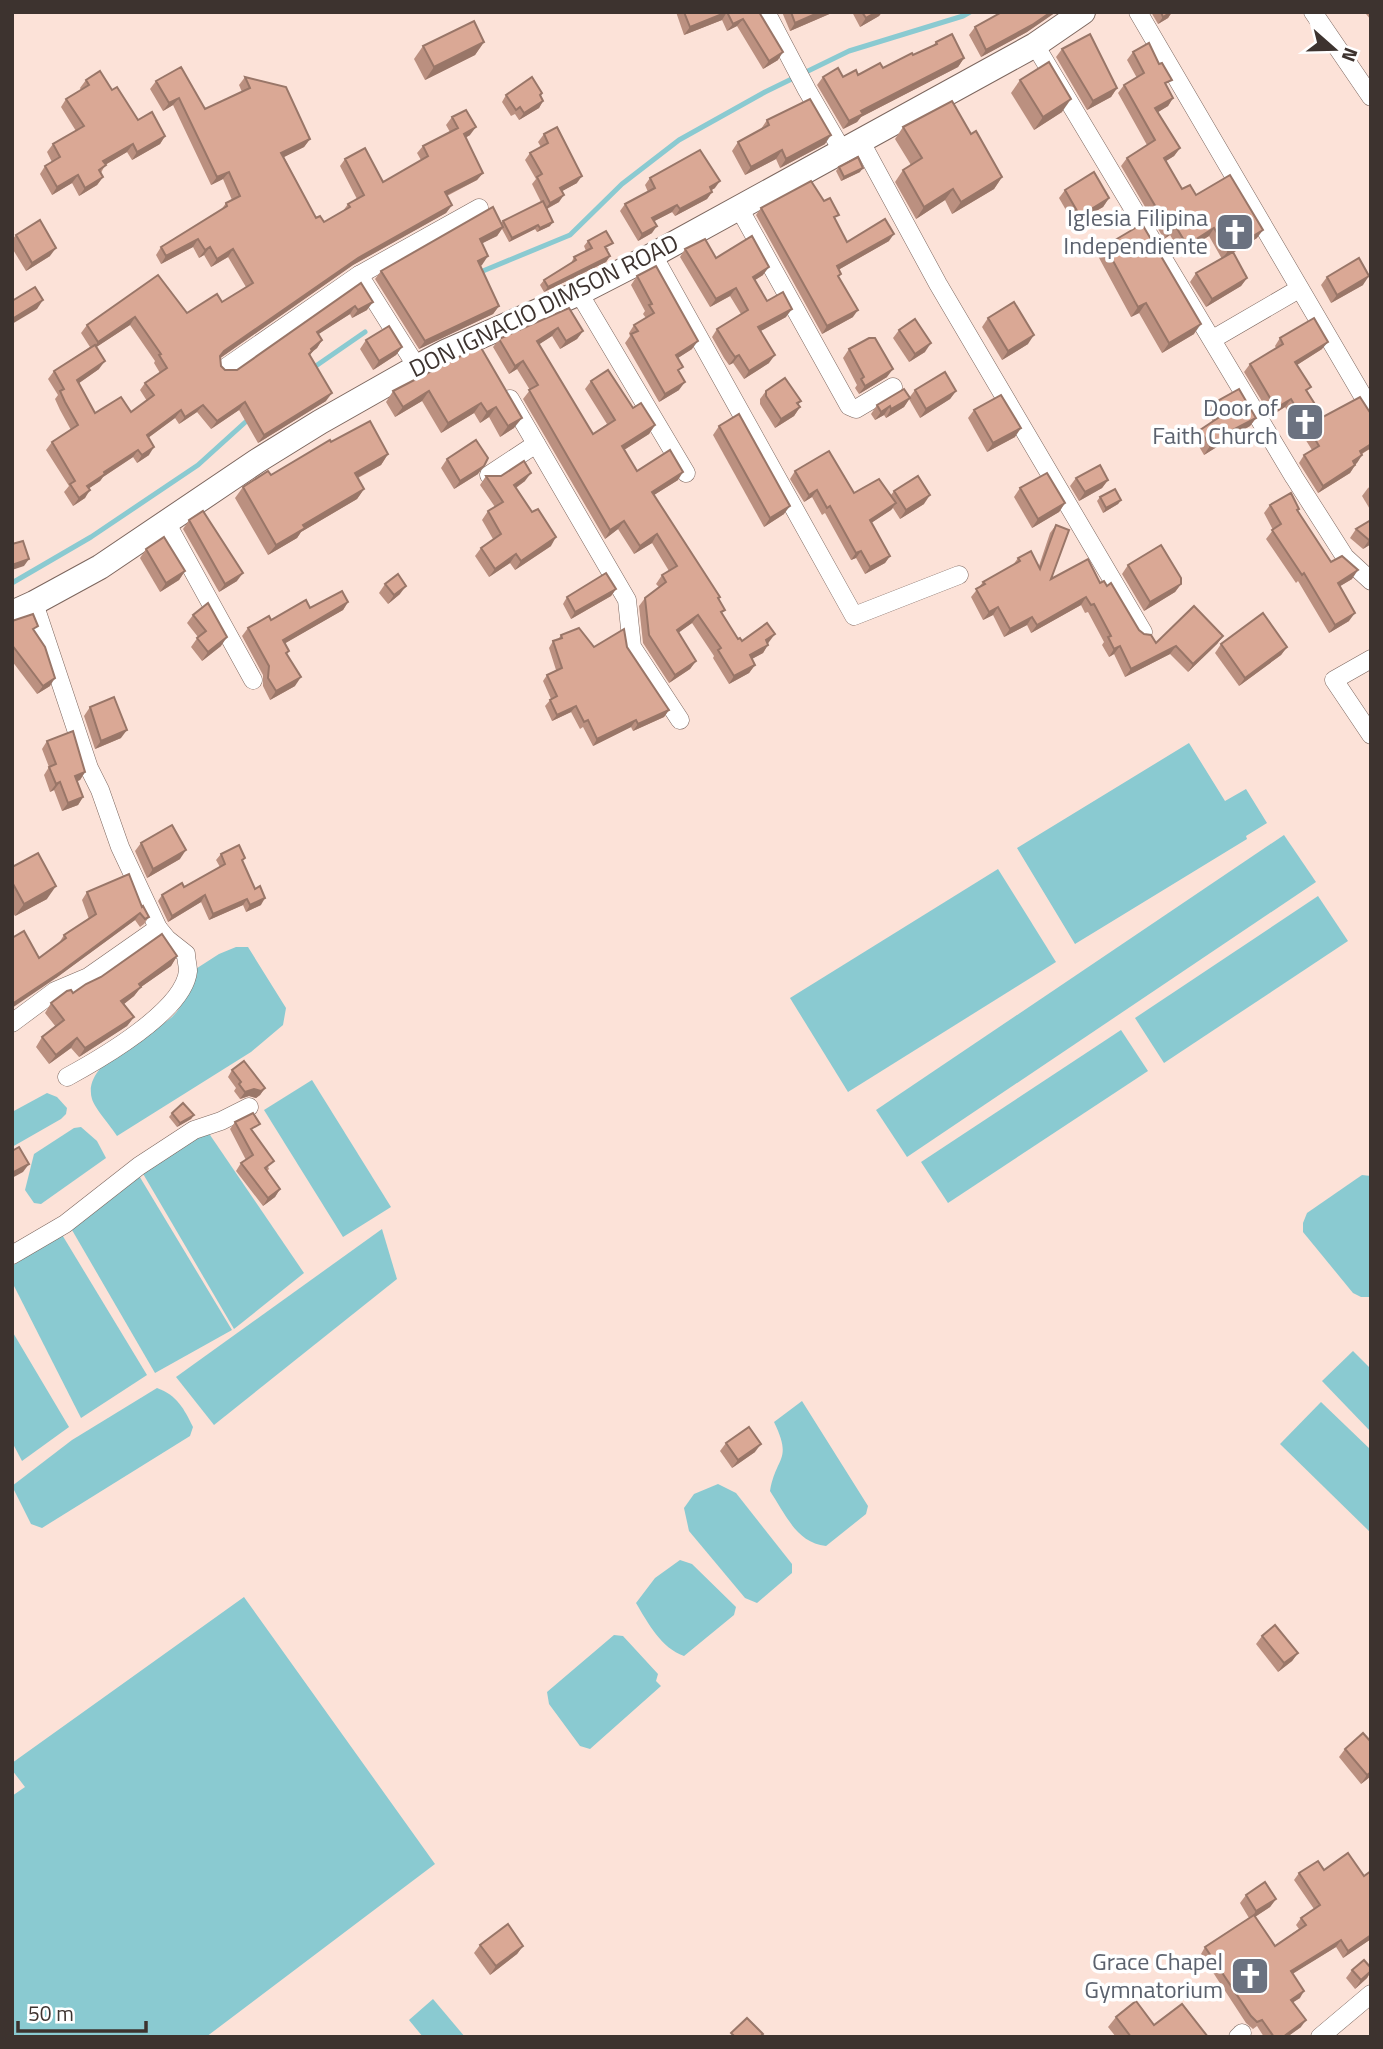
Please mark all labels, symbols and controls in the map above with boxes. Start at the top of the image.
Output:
north arrow [1299,14,1369,84]
text: N [1335,44,1366,66]
place label: Iglesia Filipina Independiente [1063,199,1208,263]
church icon: Iglesia Filipina Independiente [1214,211,1256,253]
street label: DON IGNACIO DIMSON ROAD [403,224,684,386]
place label: Door of Faith Church [1152,389,1278,453]
church icon: Door of Faith Church [1284,401,1326,443]
place label: Grace Chapel Gymnatorium [1084,1943,1223,2007]
church icon: Grace Chapel Gymnatorium [1229,1955,1271,1997]
scale bar [18,1990,145,2034]
text: 50 m [28,1997,74,2029]

